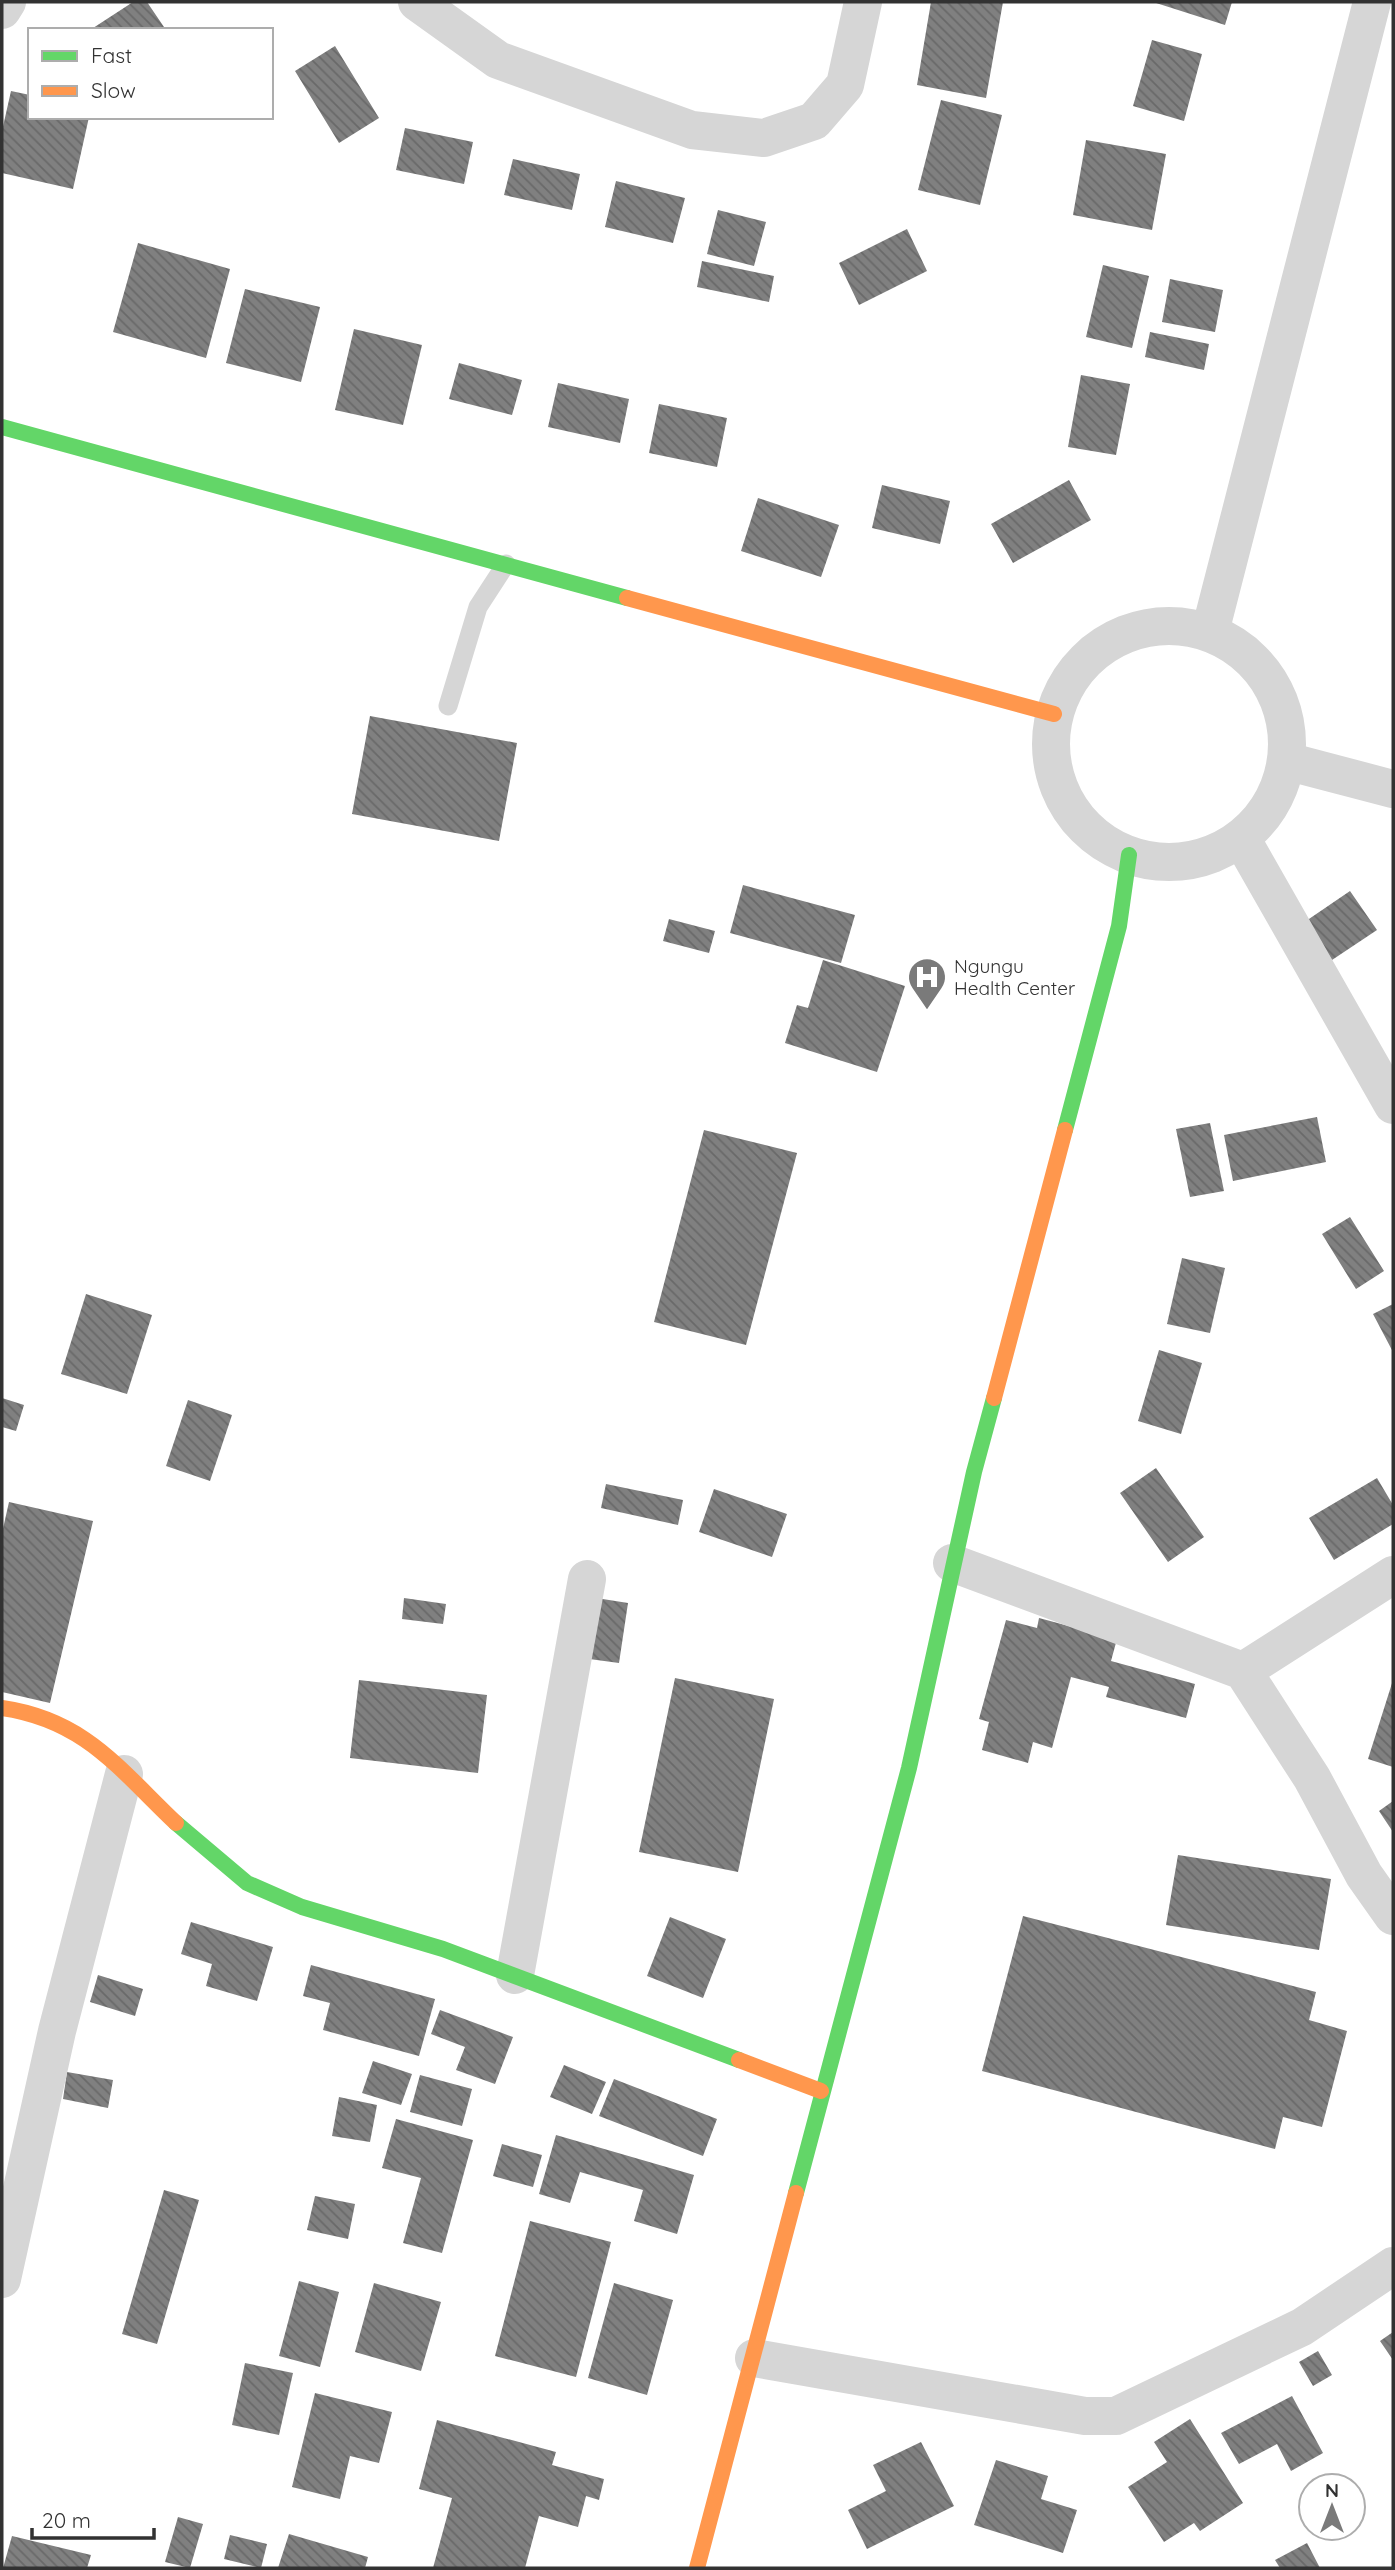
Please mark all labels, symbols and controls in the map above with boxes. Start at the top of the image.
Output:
legend [28,28,273,119]
text: Fast [91,42,132,68]
text: Slow [91,77,136,103]
place label: Ngungu Health Center [954,954,1076,1000]
hospital icon: Ngungu Health Center [906,956,948,1011]
north arrow [1297,2472,1367,2542]
text: N [1325,2478,1339,2502]
scale bar [32,2496,154,2540]
text: 20 m [42,2507,91,2533]

